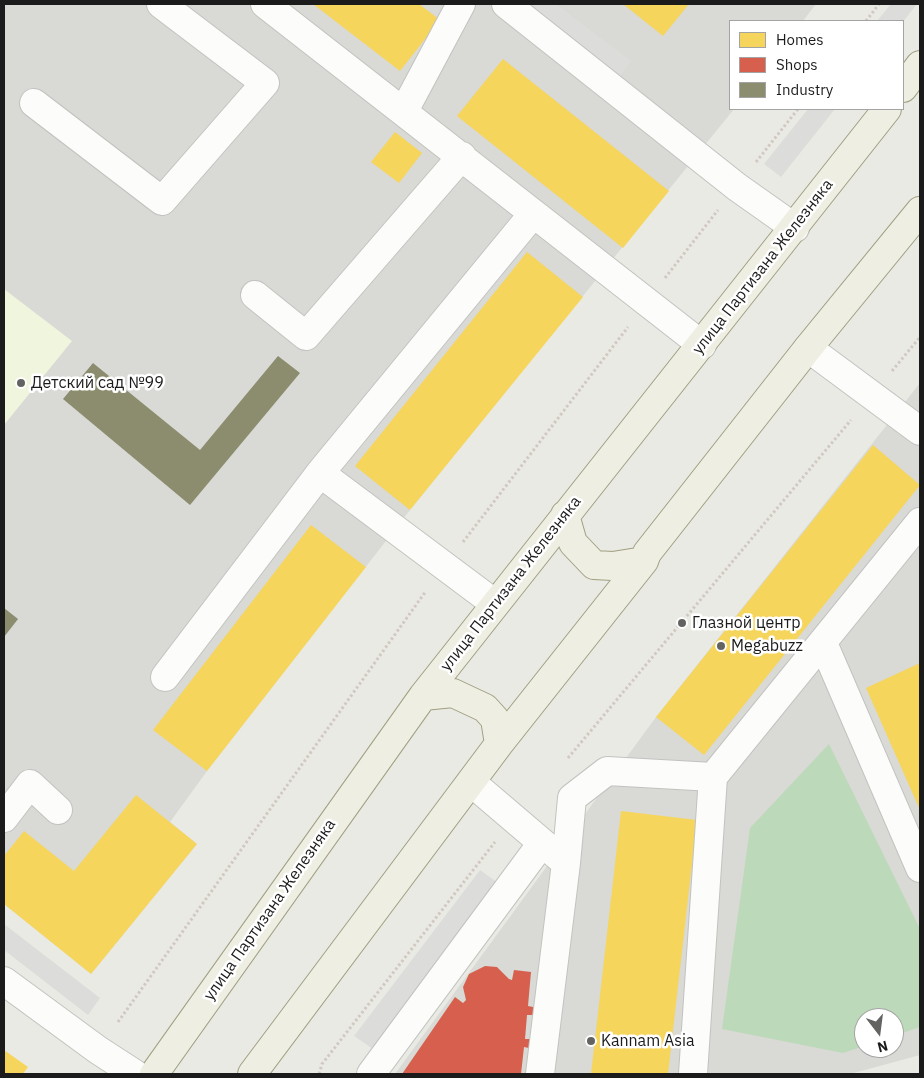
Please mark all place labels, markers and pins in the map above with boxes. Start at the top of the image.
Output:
place label: Детский сад №99 [31,373,164,393]
marker: Детский сад №99 [15,377,27,389]
place label: Глазной центр [692,613,801,633]
marker: Глазной центр [676,617,688,629]
place label: Megabuzz [731,636,803,656]
marker: Megabuzz [715,640,727,652]
place label: Kannam Asia [601,1031,695,1051]
marker: Kannam Asia [585,1035,597,1047]

